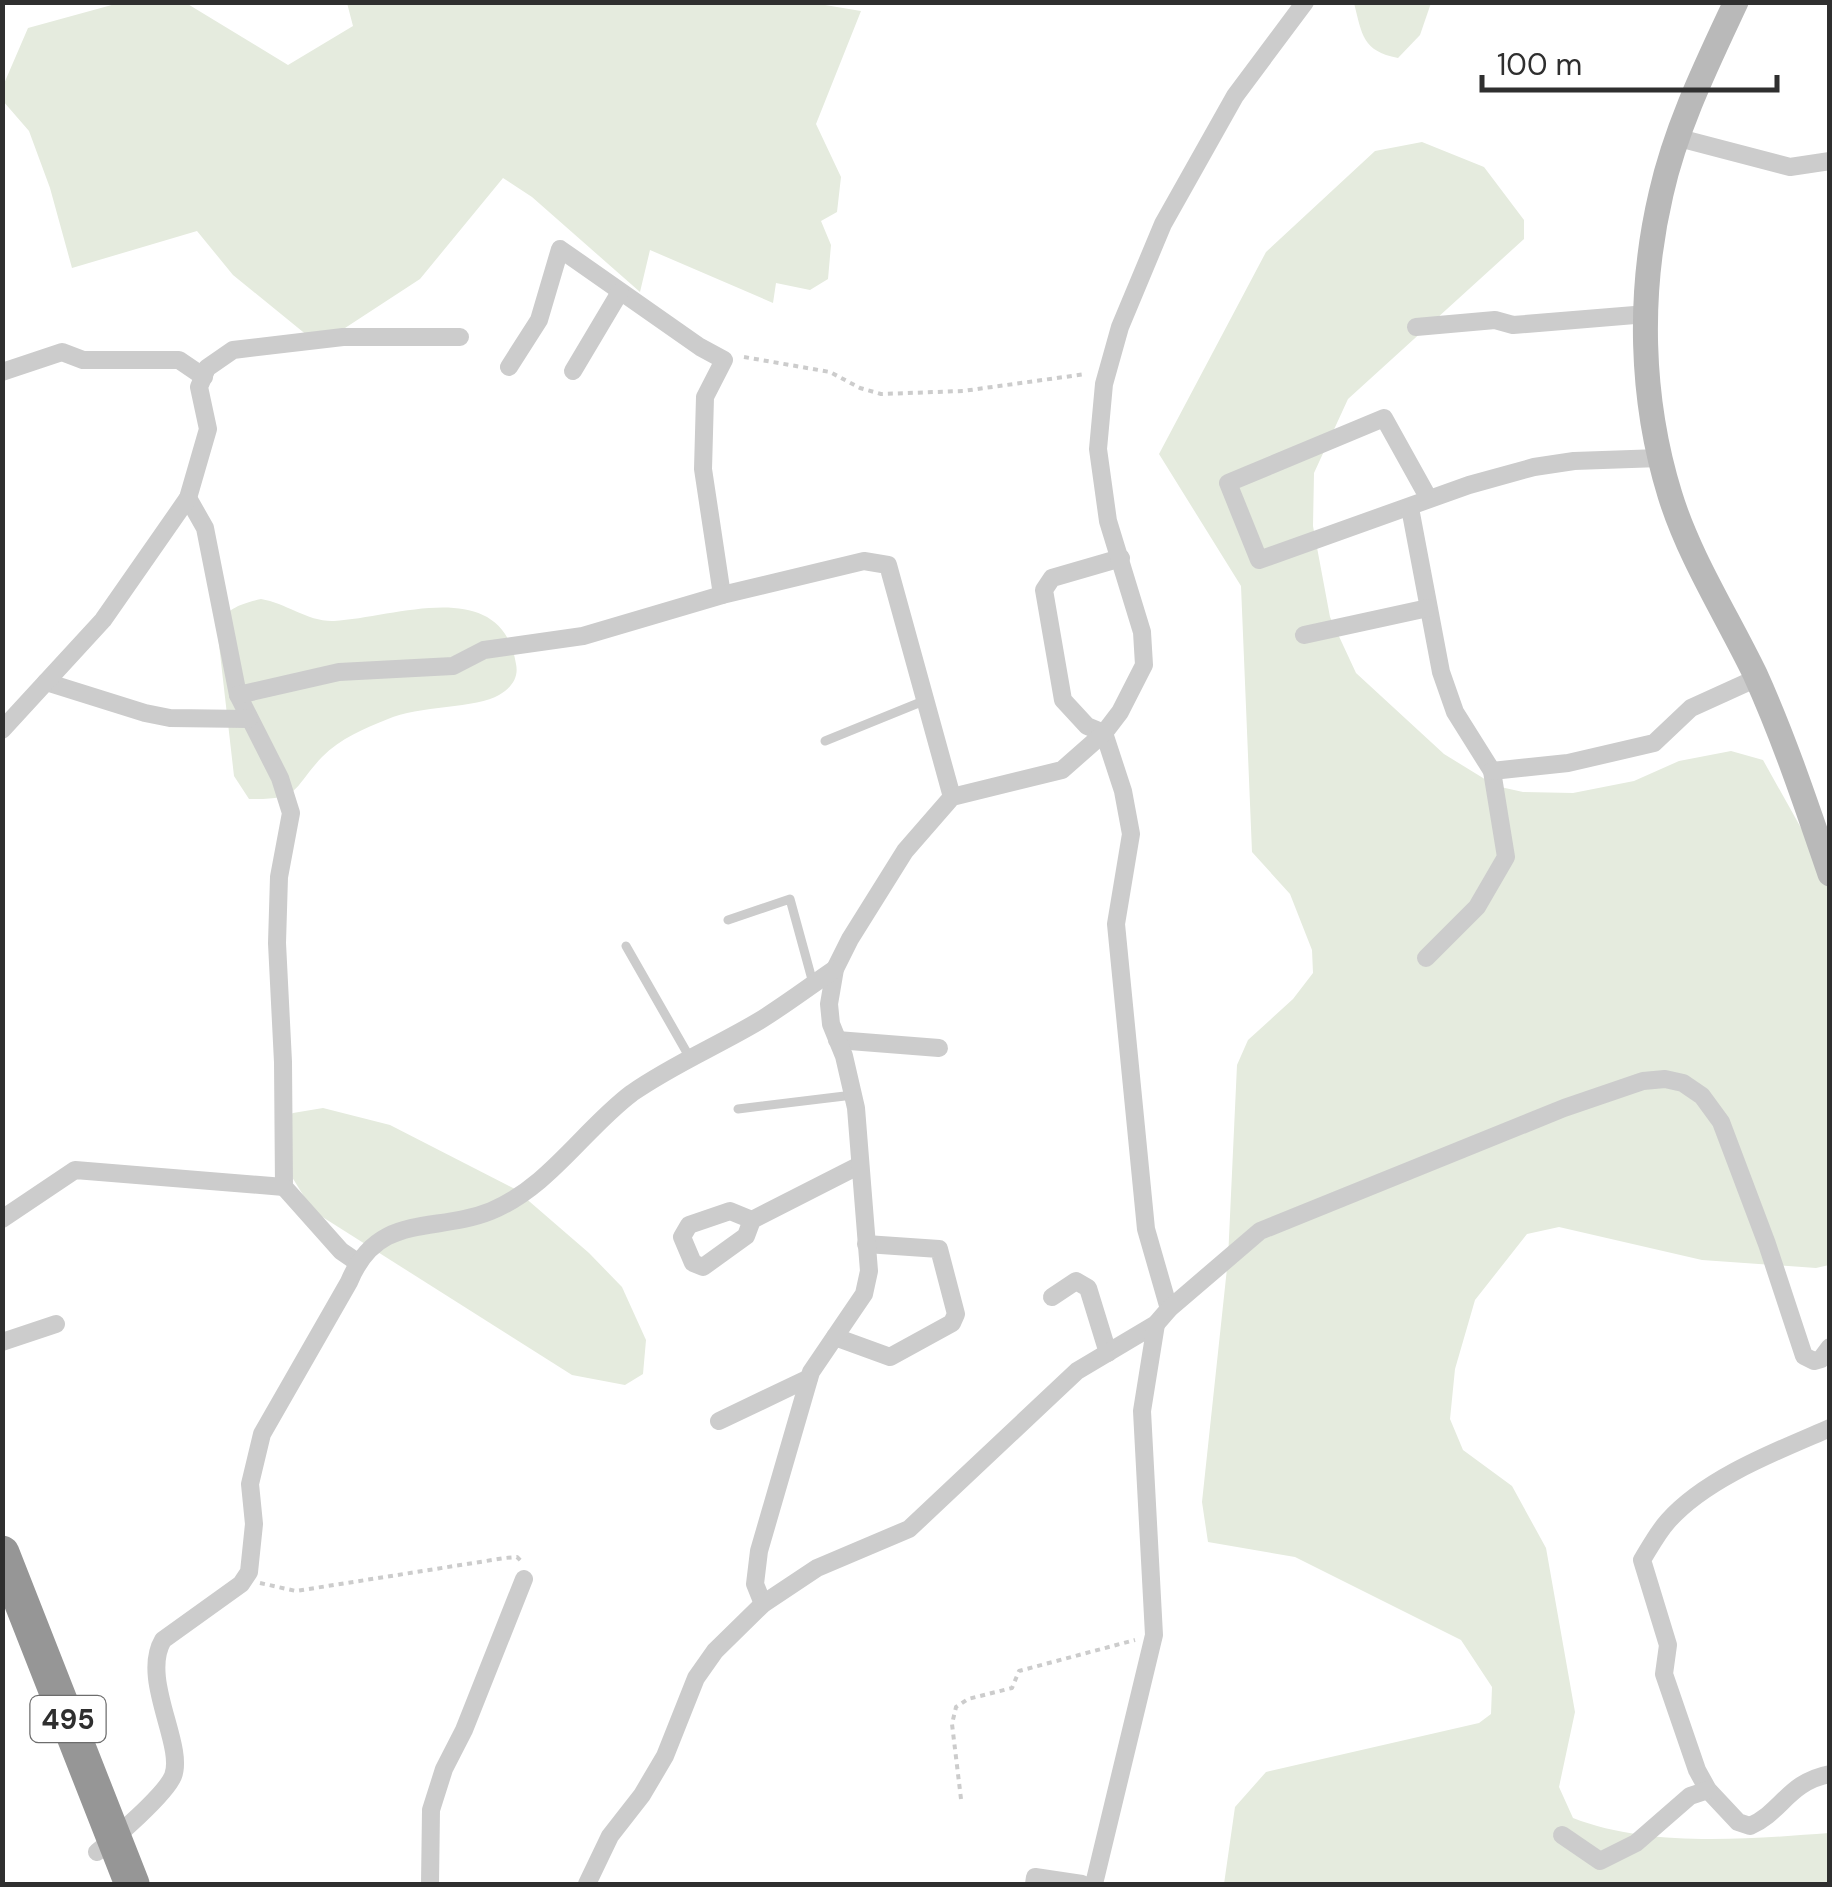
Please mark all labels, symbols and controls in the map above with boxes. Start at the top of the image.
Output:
scale bar [1482,30,1777,92]
text: 100 m [1497,45,1582,84]
road number: 495 [30,1696,106,1742]

